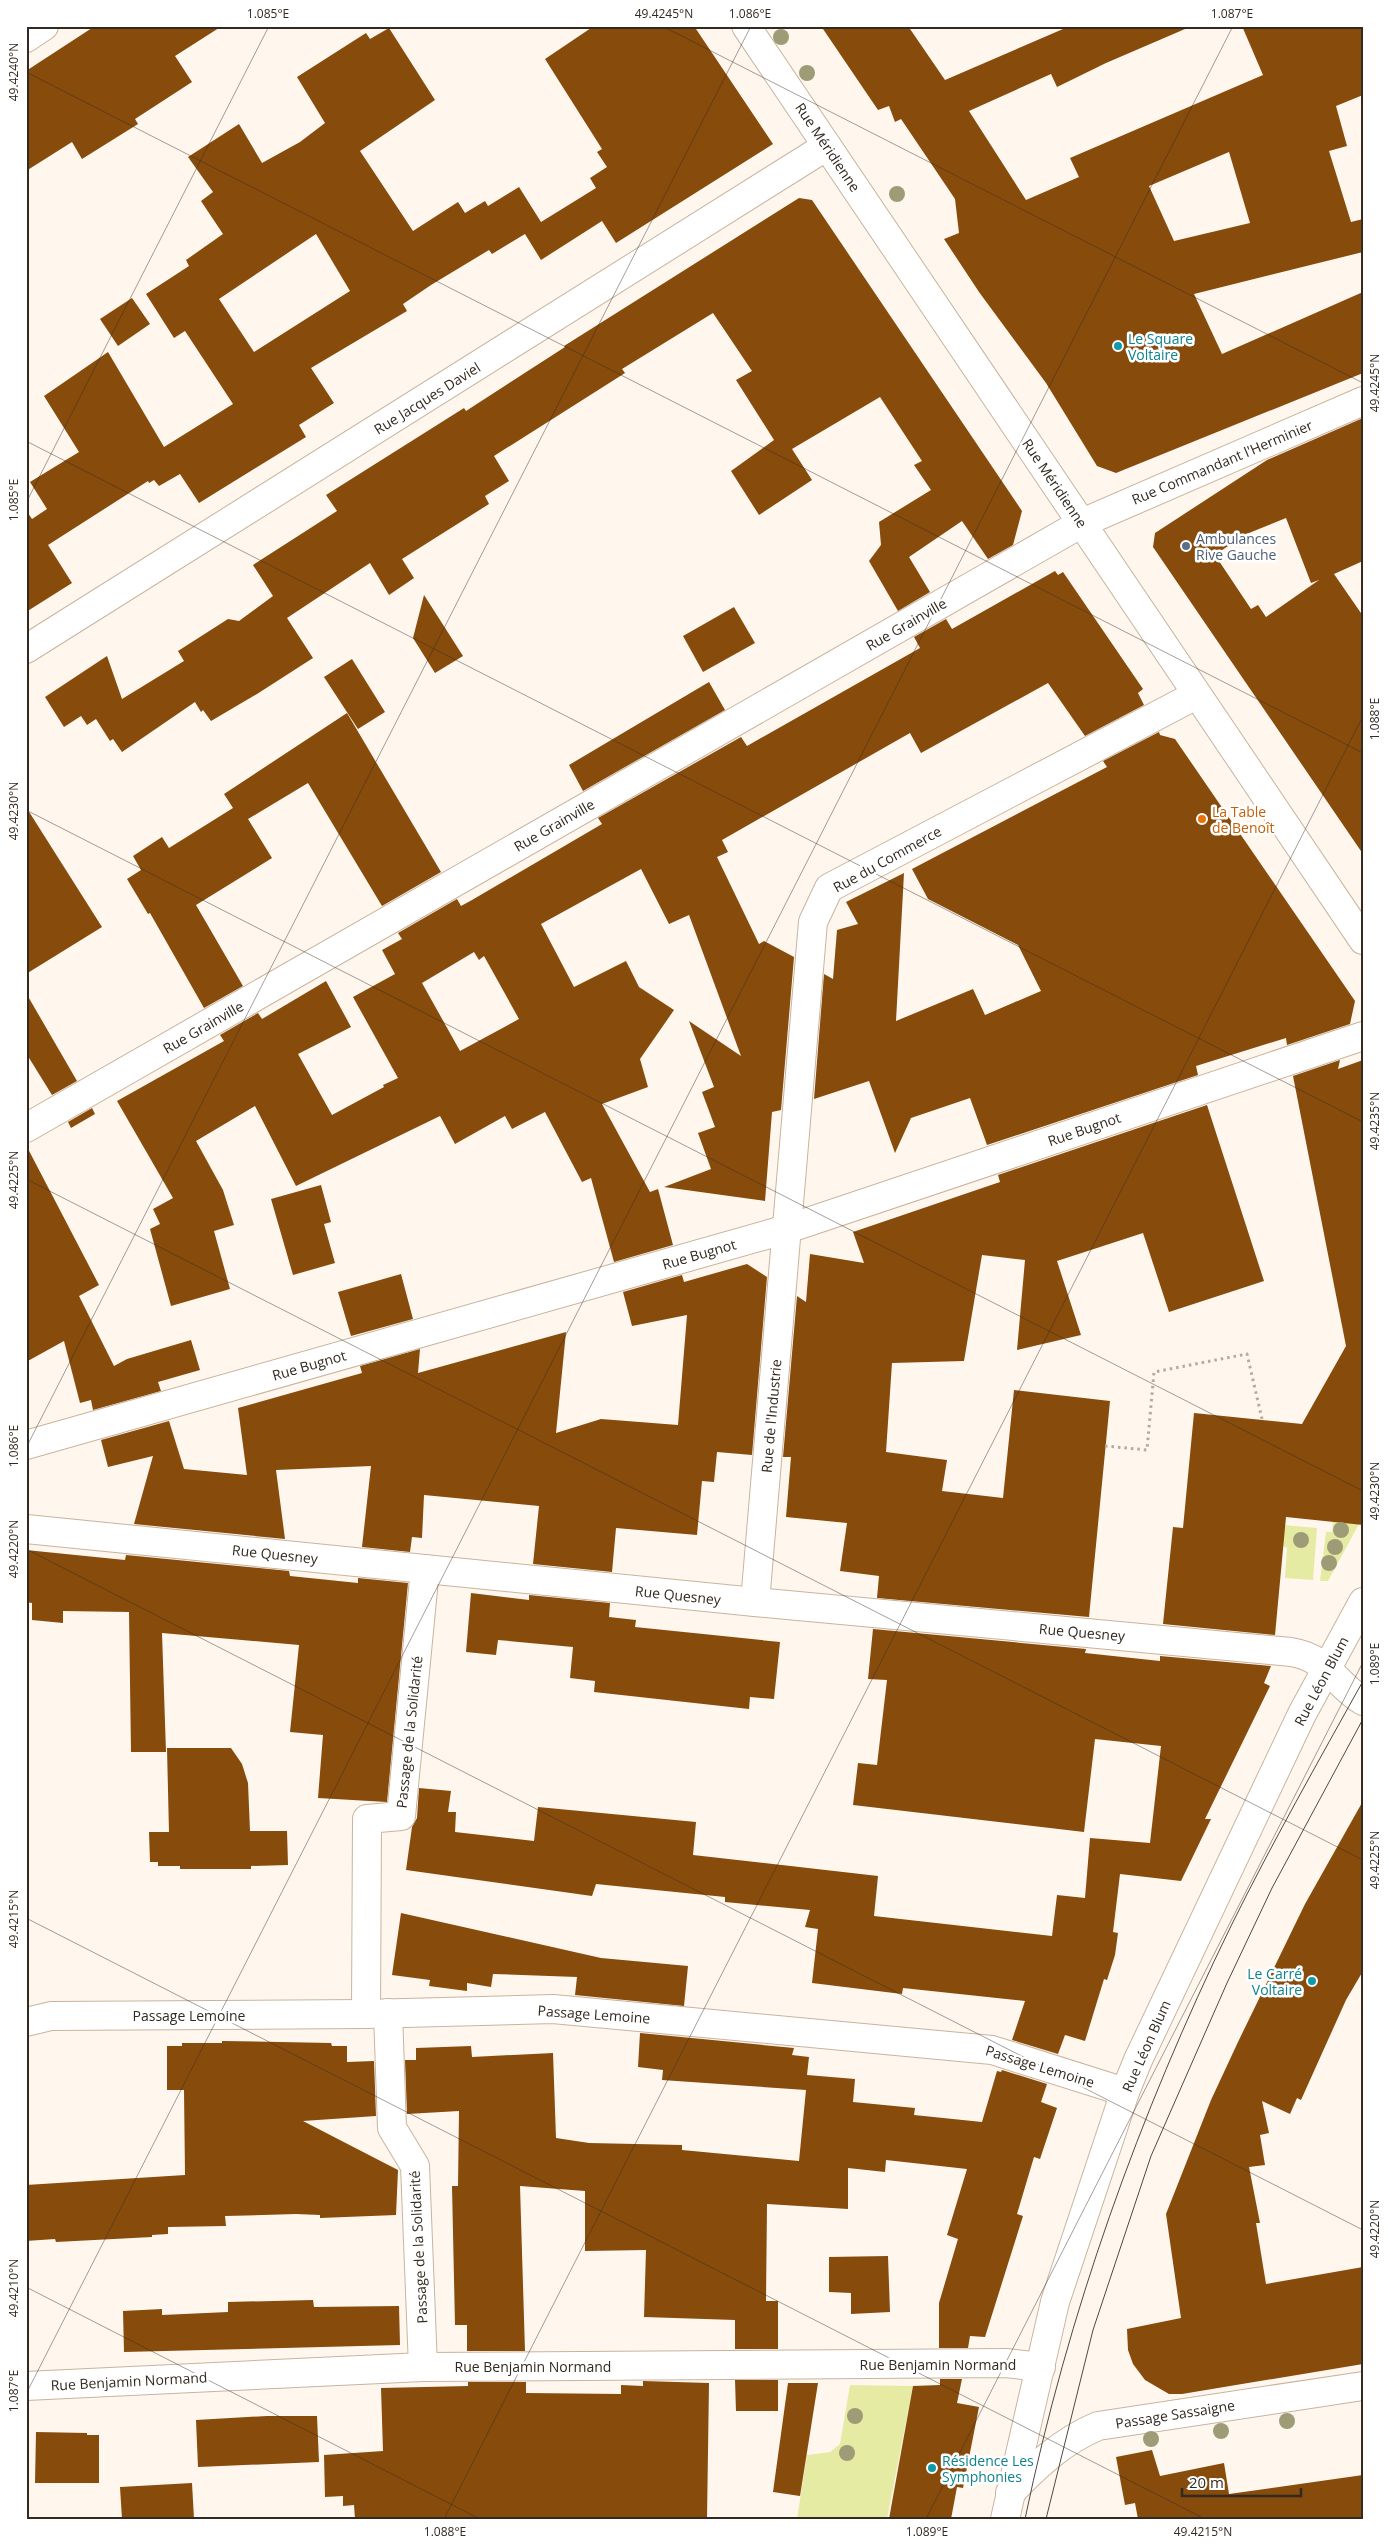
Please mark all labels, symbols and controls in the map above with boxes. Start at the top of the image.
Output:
text: 1.085°E [247,5,289,22]
text: 49.4245°N [635,5,693,22]
text: 1.086°E [729,5,771,22]
text: 1.087°E [1211,5,1253,22]
text: 49.4240°N [5,43,22,101]
street label: Rue Méridienne [791,99,865,195]
place label: Le Square Voltaire [1128,329,1193,364]
marker: Le Square Voltaire [1112,340,1124,352]
text: 49.4245°N [1366,354,1383,412]
street label: Rue Jacques Daviel [370,358,484,438]
street label: Rue Commandant l'Herminier [1129,415,1315,509]
street label: Rue Méridienne [1018,435,1092,531]
text: 1.085°E [5,479,22,521]
place label: Ambulances Rive Gauche [1196,529,1277,564]
marker: Ambulances Rive Gauche [1180,540,1192,552]
street label: Rue Grainville [862,593,950,655]
text: 1.088°E [1366,698,1383,740]
text: 49.4230°N [5,782,22,840]
street label: Rue Grainville [510,794,598,856]
place label: La Table de Benoît [1212,802,1275,837]
marker: La Table de Benoît [1196,813,1208,825]
street label: Rue du Commerce [830,821,945,897]
street label: Rue Grainville [159,996,247,1058]
text: 49.4235°N [1366,1092,1383,1150]
street label: Rue Bugnot [1045,1108,1123,1150]
text: 49.4225°N [5,1151,22,1209]
street label: Rue Bugnot [660,1234,738,1274]
street label: Rue Bugnot [270,1345,348,1385]
street label: Rue de l'Industrie [757,1358,785,1474]
text: 1.086°E [5,1425,22,1467]
text: 49.4230°N [1366,1462,1383,1520]
text: 49.4220°N [5,1520,22,1578]
street label: Rue Quesney [231,1540,320,1568]
street label: Rue Quesney [634,1581,723,1609]
street label: Rue Quesney [1038,1619,1127,1645]
street label: Rue Léon Blum [1289,1633,1353,1729]
text: 1.089°E [1366,1643,1383,1685]
street label: Passage de la Solidarité [392,1655,426,1809]
text: 49.4225°N [1366,1831,1383,1889]
text: 49.4215°N [5,1890,22,1948]
place label: Le Carré Voltaire [1247,1964,1302,1999]
marker: Le Carré Voltaire [1306,1975,1318,1987]
street label: Rue Léon Blum [1117,1997,1175,2095]
street label: Passage Lemoine [537,2001,651,2027]
street label: Passage Lemoine [133,2006,246,2025]
street label: Passage Lemoine [983,2040,1097,2092]
street label: Passage de la Solidarité [405,2170,431,2324]
text: 49.4220°N [1366,2200,1383,2258]
text: 49.4210°N [5,2259,22,2317]
street label: Rue Benjamin Normand [860,2355,1016,2374]
street label: Rue Benjamin Normand [455,2357,611,2376]
street label: Rue Benjamin Normand [50,2367,208,2395]
text: 1.087°E [5,2370,22,2412]
street label: Passage Sassaigne [1114,2395,1236,2433]
place label: Résidence Les Symphonies [942,2451,1034,2486]
marker: Résidence Les Symphonies [926,2462,938,2474]
scale bar [1182,2465,1300,2497]
text: 20 m [1189,2472,1224,2492]
text: 1.088°E [424,2523,466,2540]
text: 1.089°E [906,2523,948,2540]
text: 49.4215°N [1174,2523,1232,2540]

